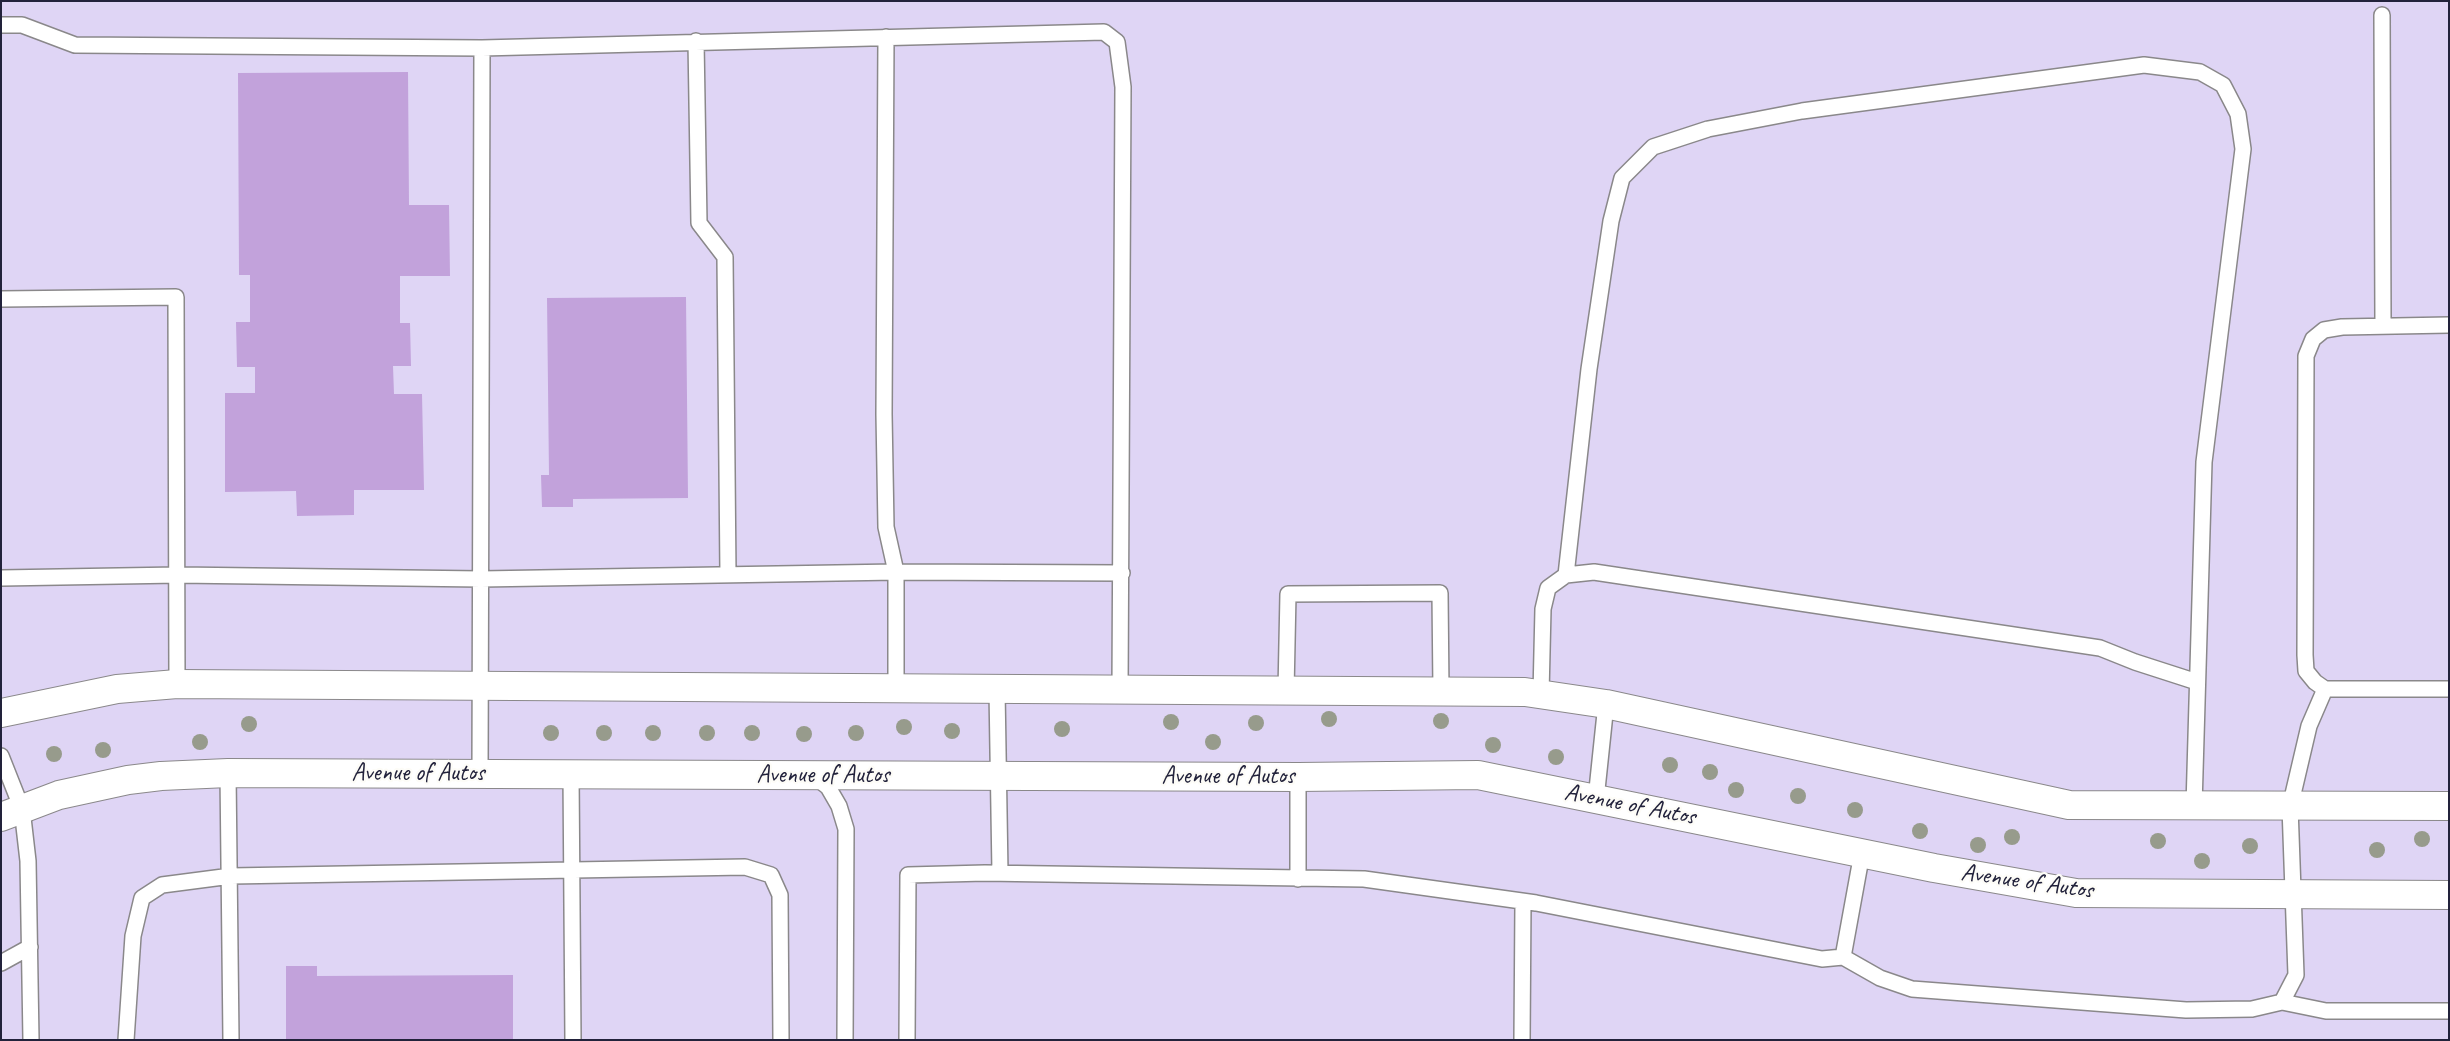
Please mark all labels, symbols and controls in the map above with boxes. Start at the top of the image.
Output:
street label: Avenue of Autos [352,758,484,788]
street label: Avenue of Autos [757,760,889,790]
street label: Avenue of Autos [1162,761,1294,791]
street label: Avenue of Autos [1562,778,1698,832]
street label: Avenue of Autos [1959,858,2095,906]

